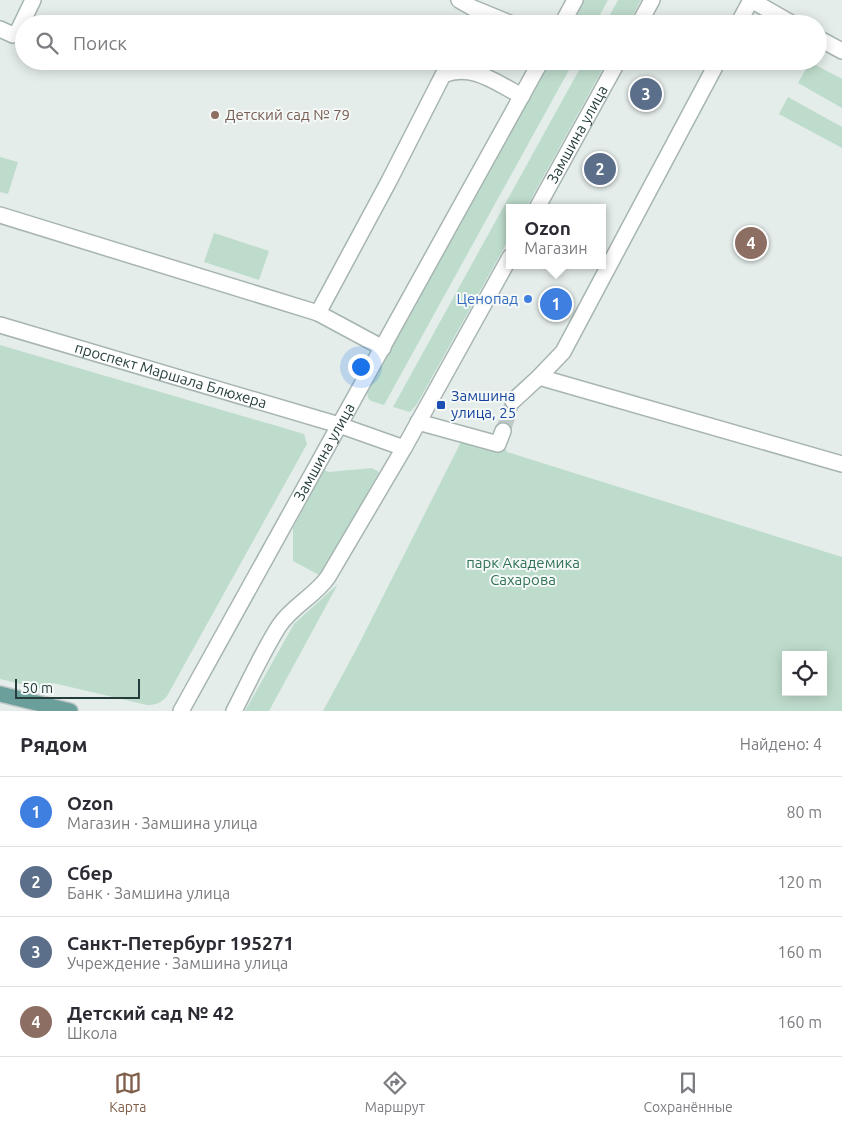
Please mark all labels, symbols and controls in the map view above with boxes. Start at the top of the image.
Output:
search box [15,15,827,70]
icon: search [33,29,61,57]
text: Поиск [73,32,127,54]
pin: 3 [630,75,662,113]
street label: Замшина улица [543,82,611,186]
place label: Детский сад № 79 [225,106,350,123]
marker: Детский сад № 79 [209,109,221,121]
pin: 2 [584,150,616,188]
popup [506,204,606,269]
text: Ozon [524,217,571,239]
pin: 4 [735,224,767,262]
text: Магазин [524,239,588,257]
pin: 1 [540,285,572,323]
place label: Ценопад [457,290,518,307]
marker: Ценопад [522,293,534,305]
street label: проспект Маршала Блюхера [73,339,269,411]
your location [348,354,374,380]
place label: Замшина улица, 25 [451,387,516,421]
marker: Замшина улица, 25 [435,399,447,411]
street label: Замшина улица [290,400,358,504]
park label: парк Академика Сахарова [466,554,580,588]
map controls [782,651,827,696]
button: locate [782,651,827,696]
scale bar [15,676,140,699]
text: 50 m [22,680,53,696]
text: Рядом [20,732,88,756]
text: Найдено: 4 [740,735,822,753]
text: Ozon [67,792,114,814]
text: 1 [31,803,41,821]
text: 80 m [786,803,822,821]
text: Магазин · Замшина улица [67,814,258,832]
text: Сбер [67,862,113,884]
text: 2 [31,873,41,891]
text: 120 m [777,873,822,891]
text: Банк · Замшина улица [67,884,230,902]
text: Санкт-Петербург 195271 [67,932,294,954]
text: 3 [31,943,41,961]
text: 160 m [777,943,822,961]
text: Учреждение · Замшина улица [67,954,288,972]
text: Детский сад № 42 [67,1002,234,1024]
text: 4 [31,1013,41,1031]
text: 160 m [777,1013,822,1031]
text: Школа [67,1024,117,1042]
tab: Карта [109,1069,146,1115]
tab: Маршрут [365,1069,425,1115]
tab: Сохранённые [643,1069,733,1115]

